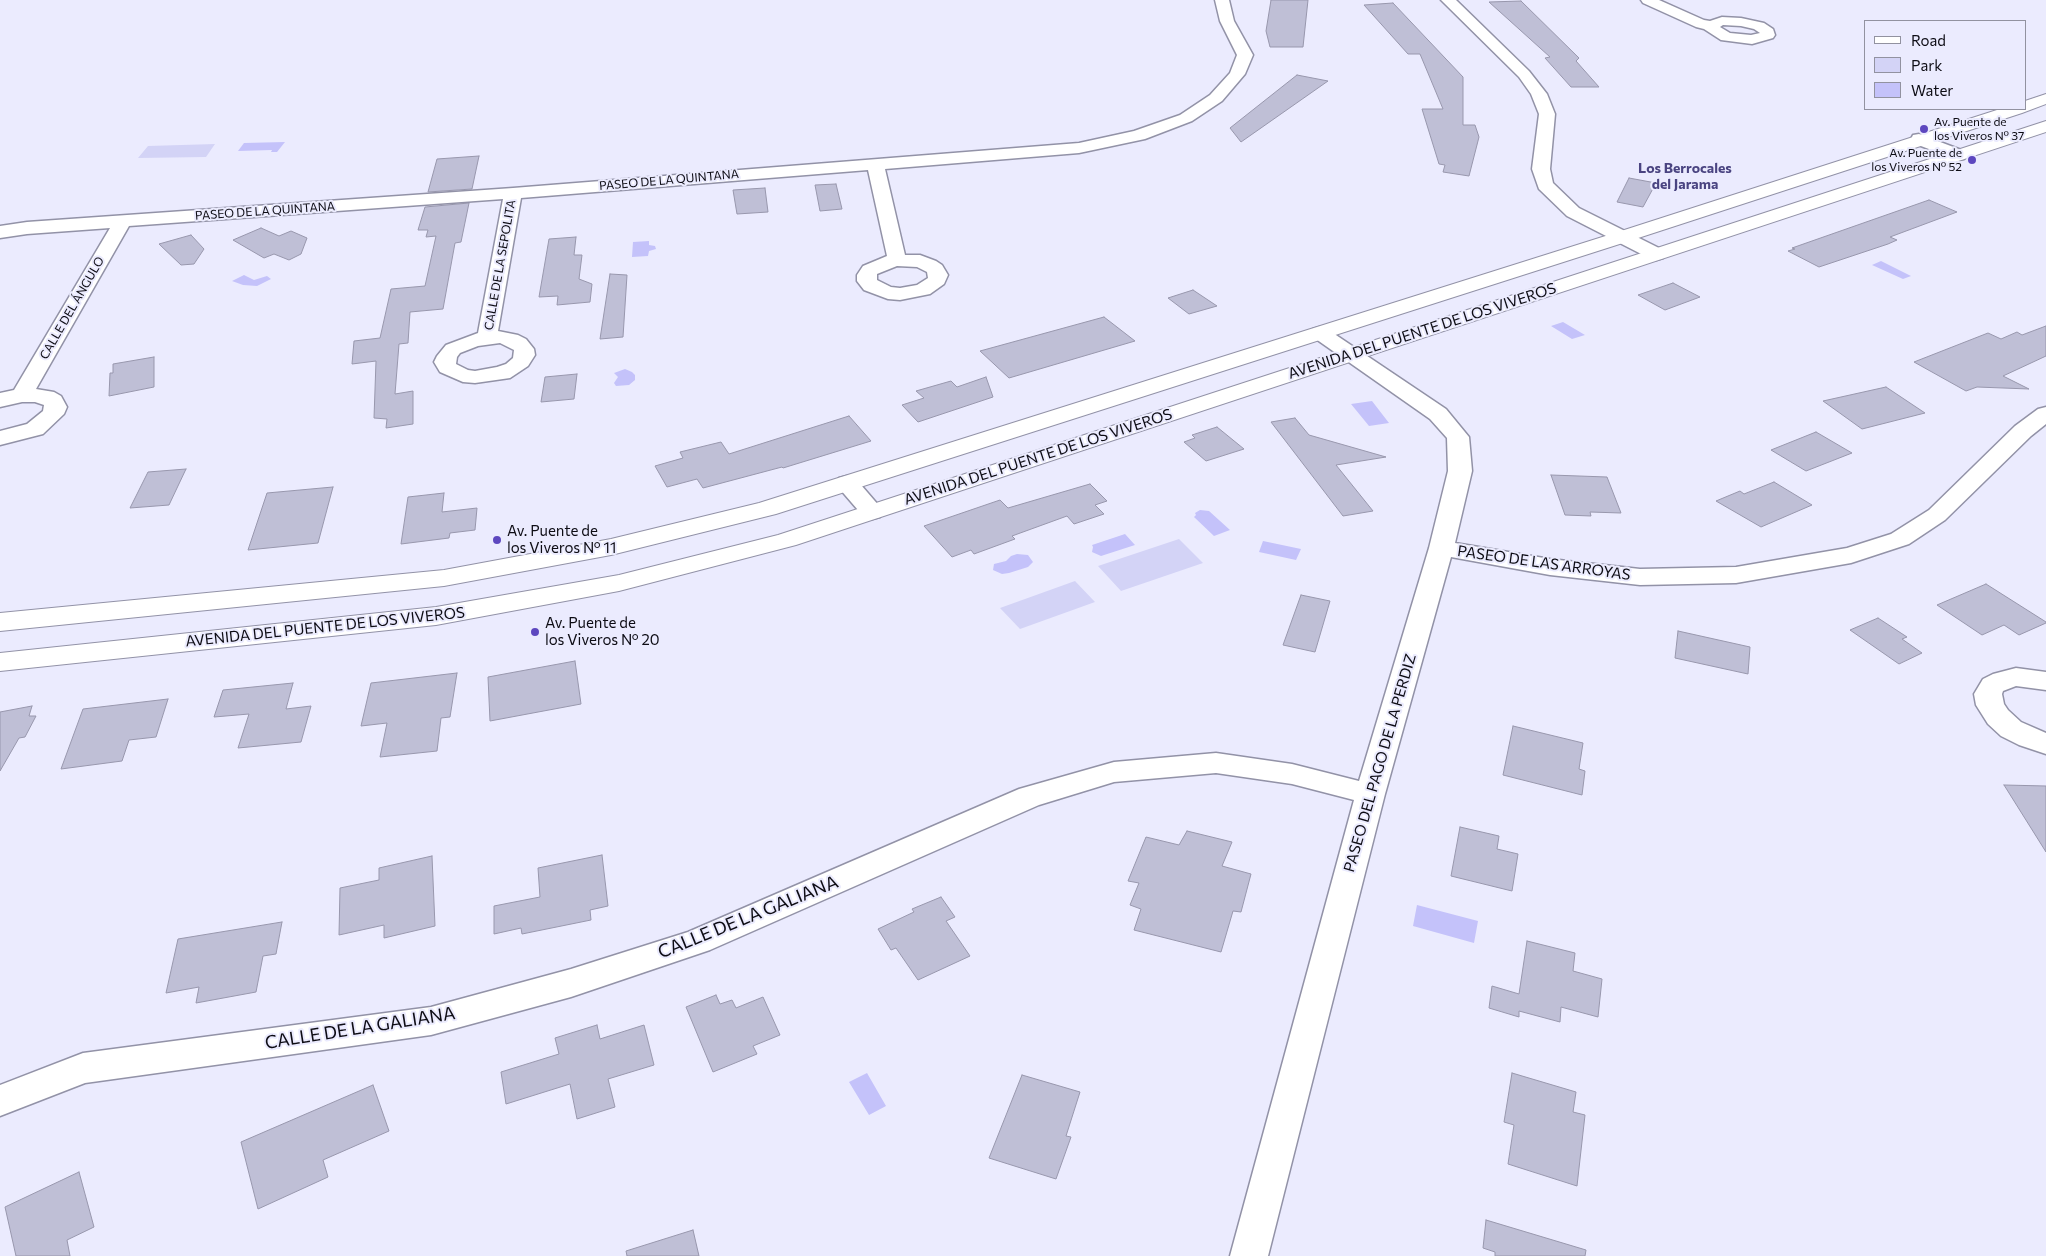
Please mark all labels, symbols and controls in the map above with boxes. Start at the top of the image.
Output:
legend [1864,20,2026,110]
text: Road [1911,31,1946,49]
text: Park [1911,56,1942,74]
text: Water [1911,81,1953,99]
place label: Av. Puente de los Viveros Nº 37 [1934,115,2024,143]
marker: Av. Puente de los Viveros Nº 37 [1918,123,1930,135]
place label: Av. Puente de los Viveros Nº 52 [1871,146,1962,174]
marker: Av. Puente de los Viveros Nº 52 [1966,154,1978,166]
district label: Los Berrocales del Jarama [1638,160,1732,192]
street label: PASEO DE LA QUINTANA [598,167,740,193]
street label: PASEO DE LA QUINTANA [194,199,336,223]
street label: CALLE DE LA SEPOLITA [481,199,519,331]
street label: CALLE DEL ÁNGULO [37,254,107,362]
street label: AVENIDA DEL PUENTE DE LOS VIVEROS [1286,279,1558,383]
street label: AVENIDA DEL PUENTE DE LOS VIVEROS [902,405,1174,509]
place label: Av. Puente de los Viveros Nº 11 [507,522,616,557]
marker: Av. Puente de los Viveros Nº 11 [491,534,503,546]
street label: PASEO DE LAS ARROYAS [1456,542,1632,584]
street label: AVENIDA DEL PUENTE DE LOS VIVEROS [184,603,466,651]
place label: Av. Puente de los Viveros Nº 20 [545,614,660,649]
marker: Av. Puente de los Viveros Nº 20 [529,626,541,638]
street label: PASEO DEL PAGO DE LA PERDIZ [1340,652,1420,874]
street label: CALLE DE LA GALIANA [655,871,841,963]
street label: CALLE DE LA GALIANA [263,1002,457,1054]

